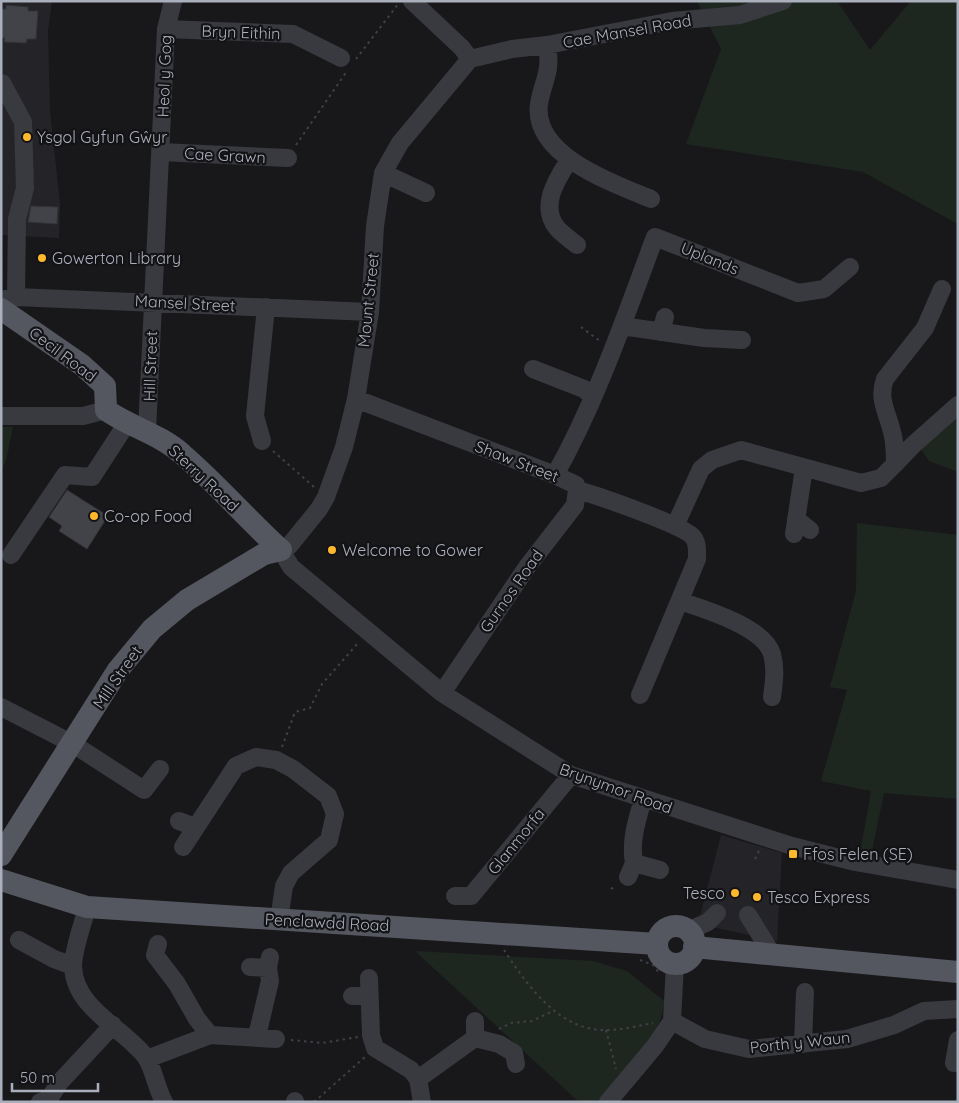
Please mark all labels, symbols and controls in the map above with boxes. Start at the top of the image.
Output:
street label: Cae Mansel Road [561,10,693,52]
street label: Bryn Eithin [201,21,281,43]
street label: Heol y Gog [153,34,175,118]
place label: Ysgol Gyfun Gŵyr [37,127,167,147]
marker: Ysgol Gyfun Gŵyr [21,131,33,143]
street label: Cae Grawn [184,143,266,167]
street label: Uplands [678,237,742,279]
place label: Gowerton Library [52,248,181,268]
marker: Gowerton Library [36,252,48,264]
street label: Mount Street [353,252,383,348]
street label: Mansel Street [134,290,236,316]
street label: Cecil Road [25,322,101,386]
street label: Hill Street [139,330,161,402]
street label: Shaw Street [472,436,562,486]
street label: Sterry Road [165,440,243,516]
place label: Co-op Food [104,506,192,526]
marker: Co-op Food [88,510,100,522]
place label: Welcome to Gower [342,540,483,560]
marker: Welcome to Gower [326,544,338,556]
street label: Gurnos Road [475,546,547,636]
street label: Mill Street [88,642,146,712]
street label: Brynymor Road [557,758,675,818]
street label: Glanmorfa [483,804,549,878]
place label: Ffos Felen (SE) [803,844,913,864]
marker: Ffos Felen (SE) [787,848,799,860]
place label: Tesco [683,883,725,903]
marker: Tesco [729,887,741,899]
place label: Tesco Express [767,887,870,907]
marker: Tesco Express [751,891,763,903]
street label: Penclawdd Road [264,909,390,935]
street label: Porth y Waun [749,1027,851,1057]
scale bar [12,1060,99,1092]
text: 50 m [20,1068,55,1087]

